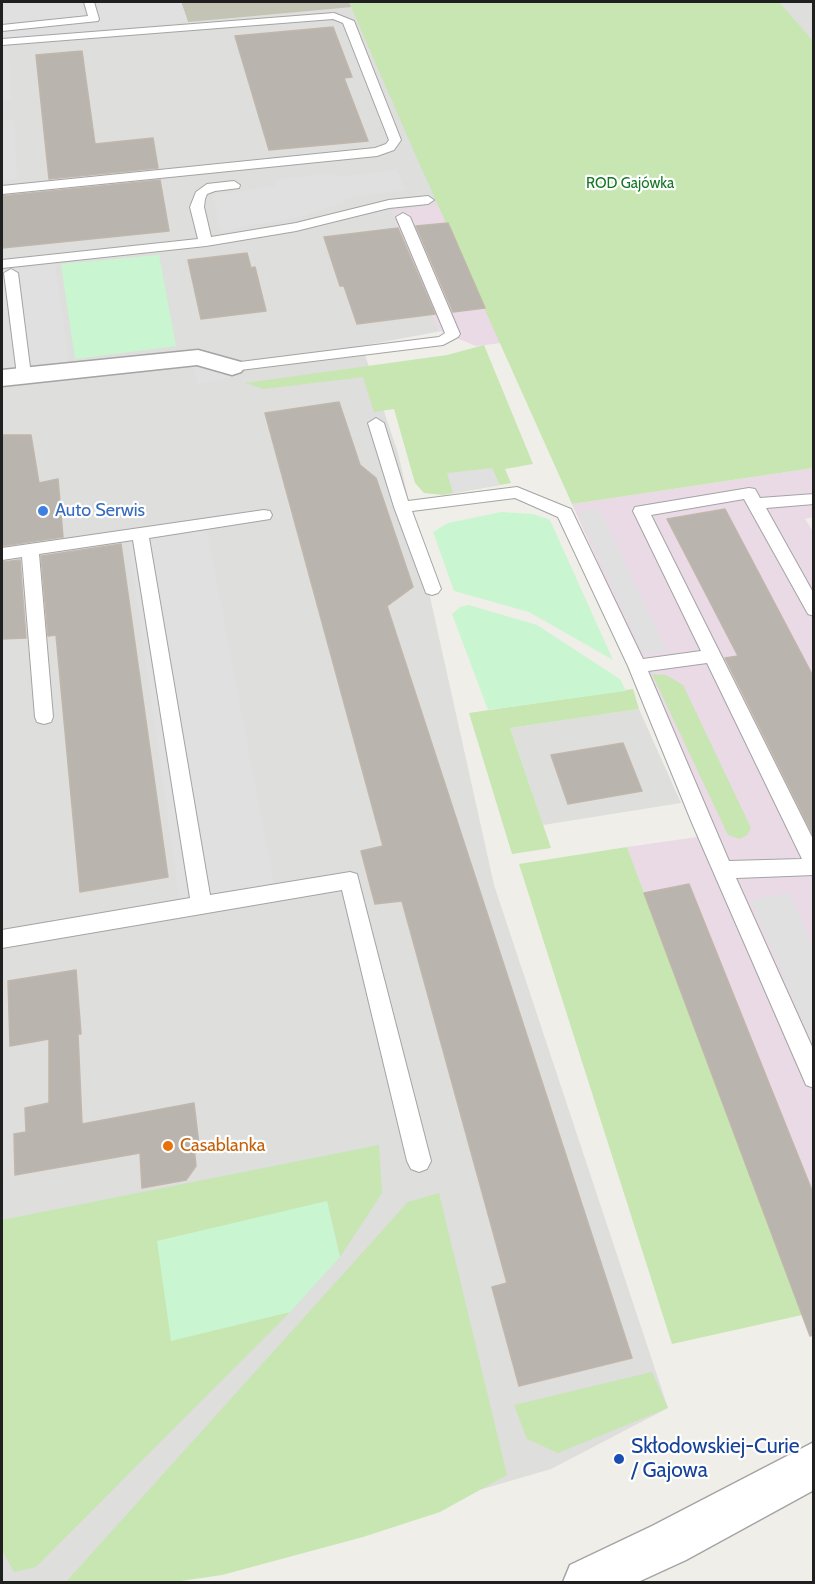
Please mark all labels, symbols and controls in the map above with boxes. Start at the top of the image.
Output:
park label: ROD Gajówka [586,175,674,193]
place label: Auto Serwis [55,500,145,522]
marker: Auto Serwis [36,504,50,518]
place label: Casablanka [180,1135,265,1157]
marker: Casablanka [161,1139,175,1153]
place label: Skłodowskiej-Curie / Gajowa [631,1434,800,1484]
marker: Skłodowskiej-Curie / Gajowa [612,1452,626,1466]

